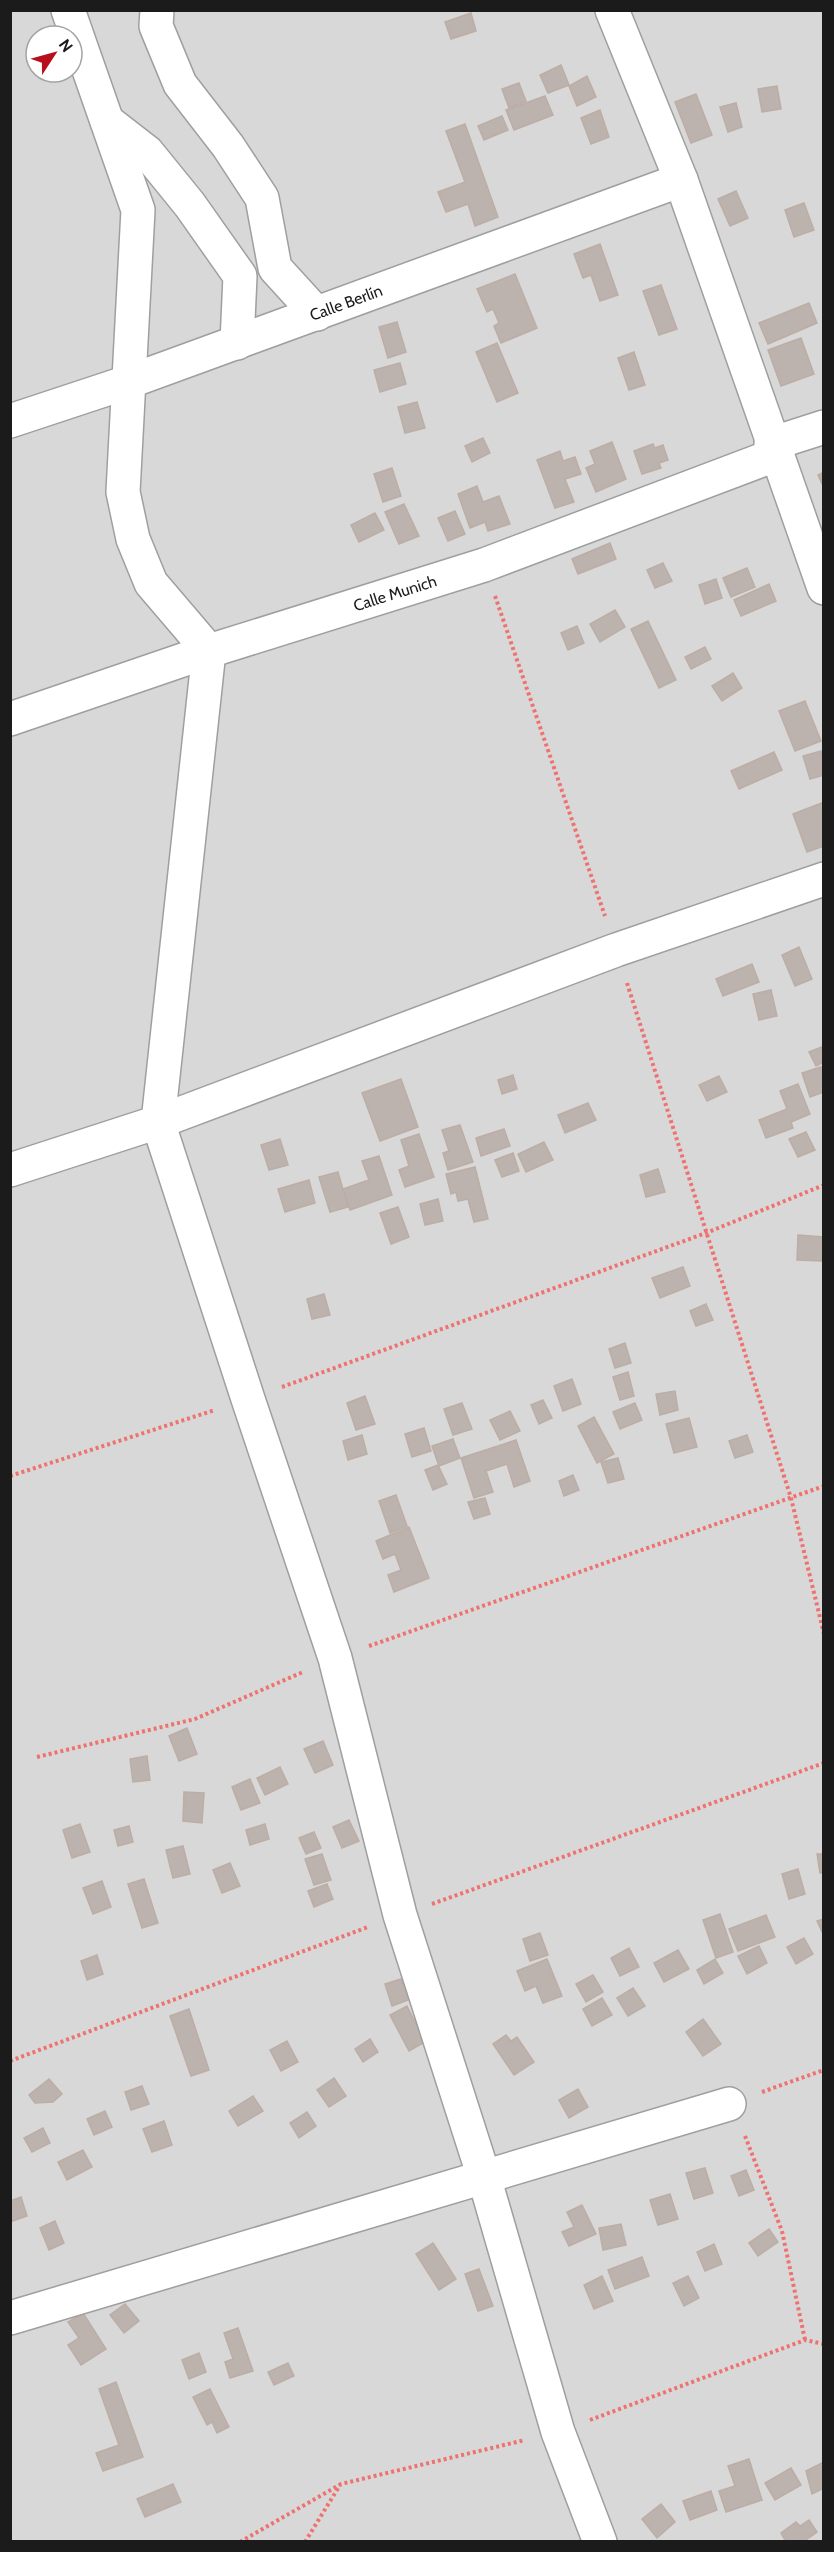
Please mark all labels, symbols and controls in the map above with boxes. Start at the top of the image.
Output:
north arrow [24,24,84,84]
text: N [55,35,77,56]
street label: Calle Berlín [307,280,385,324]
street label: Calle Munich [351,571,439,615]

